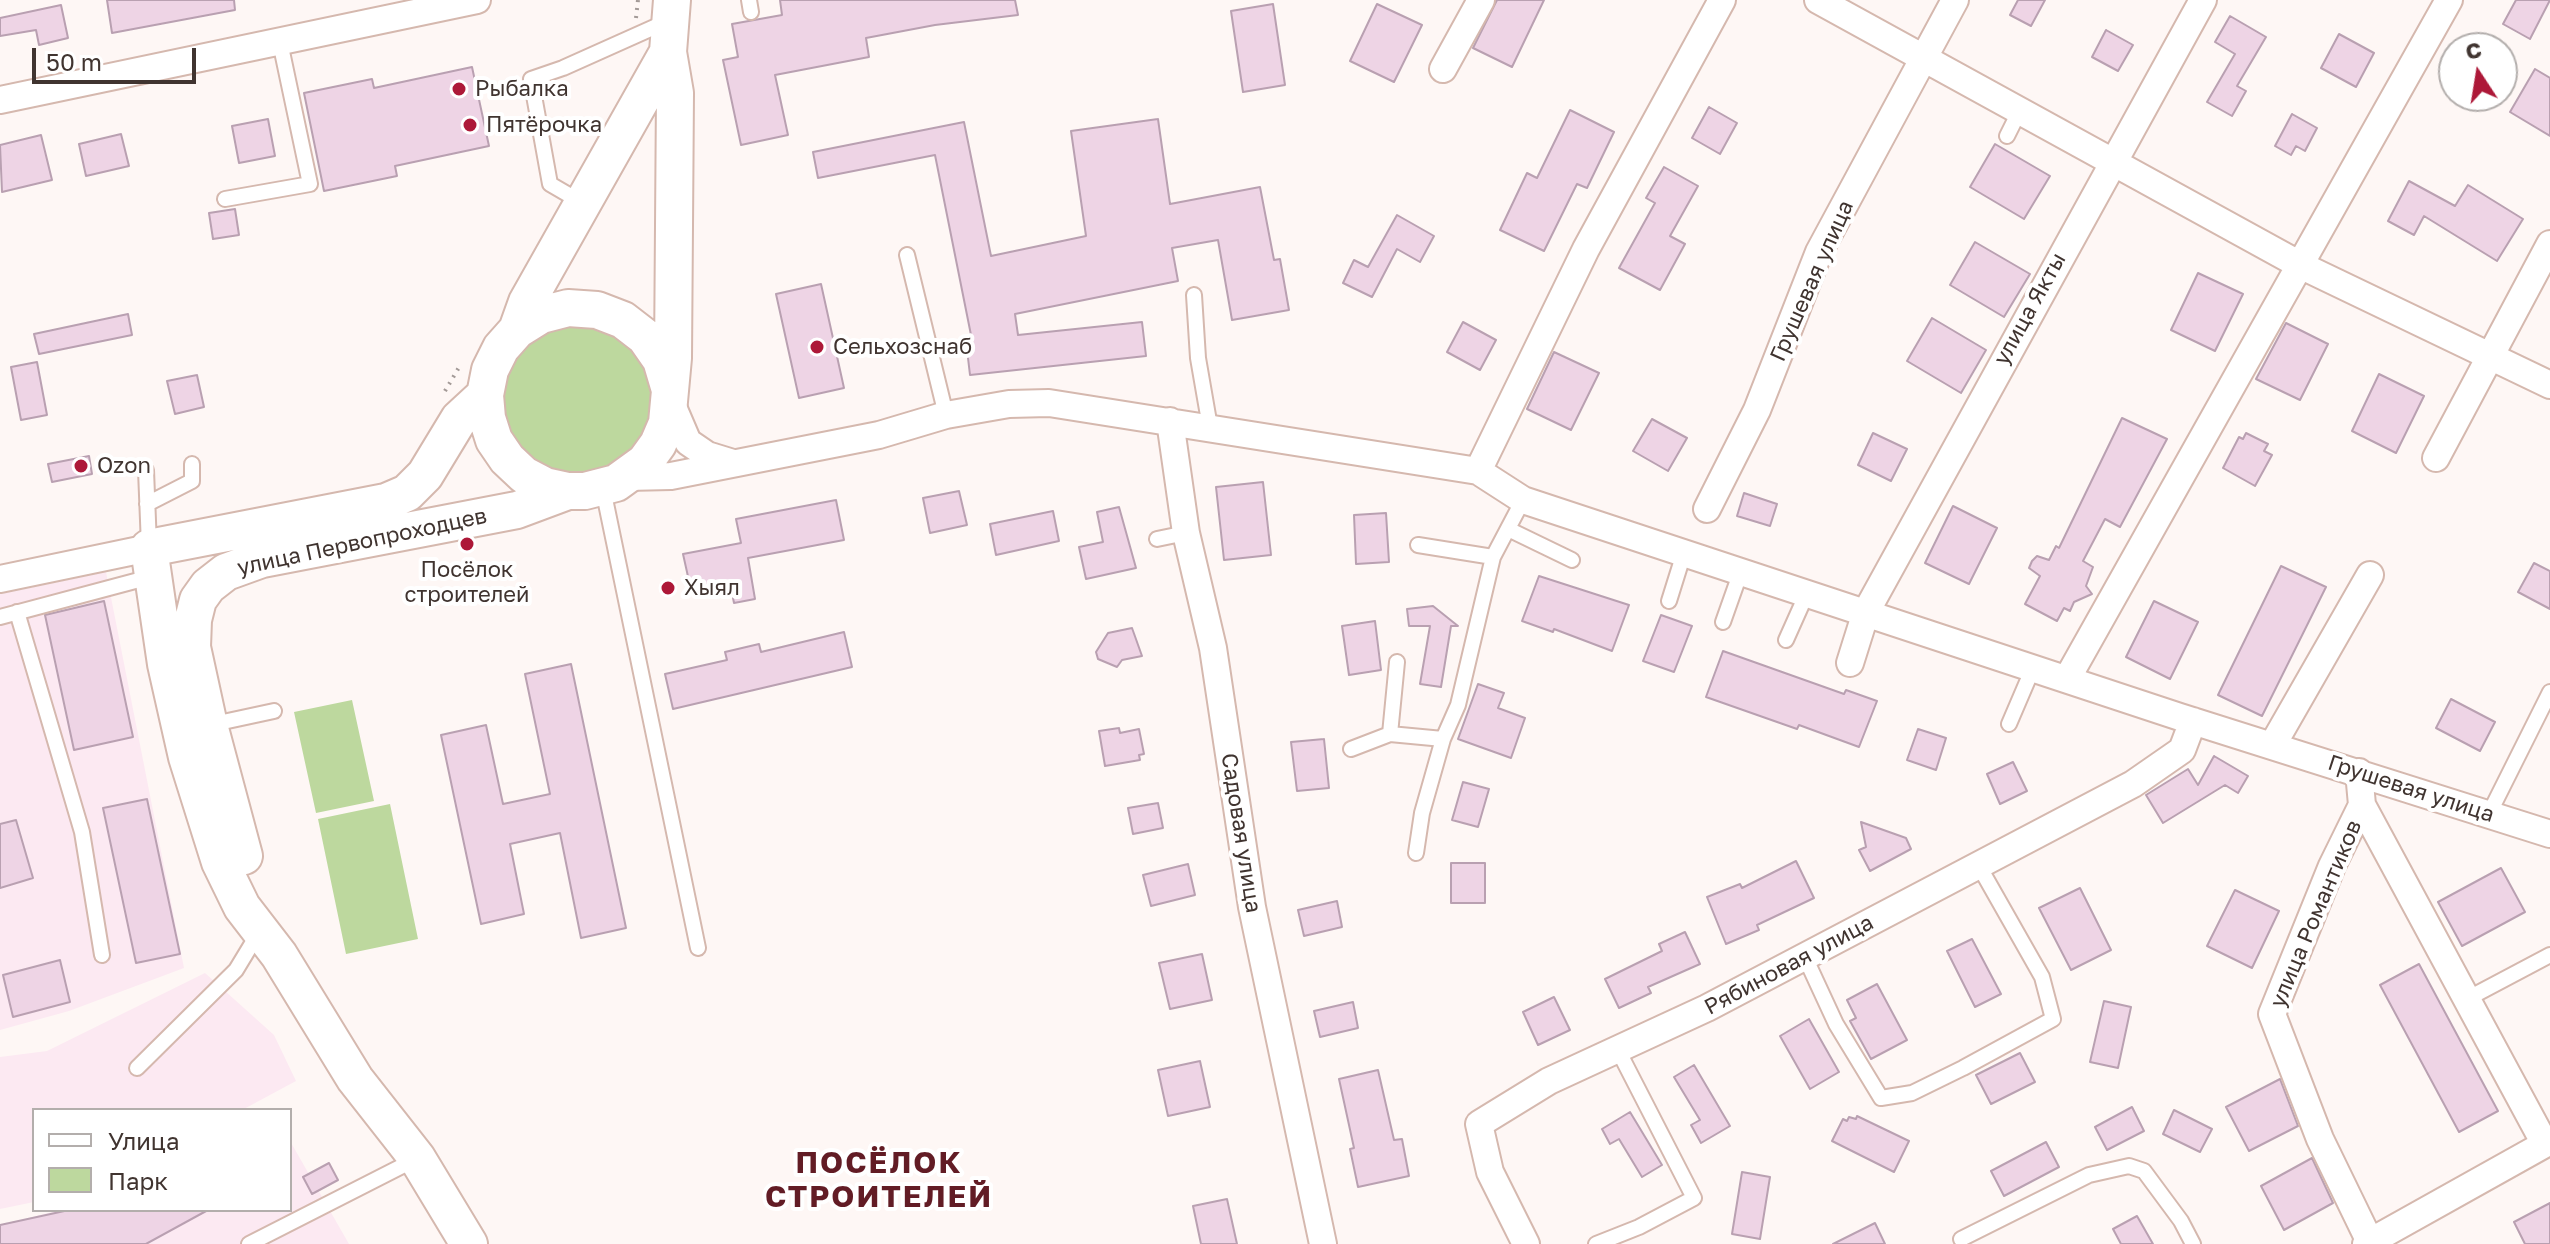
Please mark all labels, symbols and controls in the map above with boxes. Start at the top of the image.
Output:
scale bar [36,32,200,82]
north arrow [2438,32,2518,112]
text: С [2463,35,2484,65]
text: 50 m [46,47,102,76]
place label: Рыбалка [475,76,569,102]
marker: Рыбалка [450,80,468,98]
place label: Пятёрочка [486,112,602,138]
marker: Пятёрочка [461,116,479,134]
street label: Грушевая улица [1765,196,1859,366]
street label: улица Якты [1988,248,2072,370]
place label: Сельхозснаб [833,334,972,360]
marker: Сельхозснаб [808,338,826,356]
place label: Ozon [97,453,151,479]
marker: Ozon [72,457,90,475]
street label: улица Первопроходцев [235,503,489,581]
marker: Посёлок строителей [458,535,476,553]
place label: Посёлок строителей [404,557,530,608]
place label: Хыял [684,575,740,601]
marker: Хыял [659,579,677,597]
street label: Грушевая улица [2325,750,2497,828]
street label: Садовая улица [1215,751,1267,915]
street label: улица Романтиков [2265,816,2367,1012]
street label: Рябиновая улица [1700,909,1878,1021]
legend [32,1108,292,1212]
text: Улица [108,1126,180,1155]
district label: ПОСЁЛОК СТРОИТЕЛЕЙ [765,1145,993,1216]
text: Парк [108,1166,168,1195]

